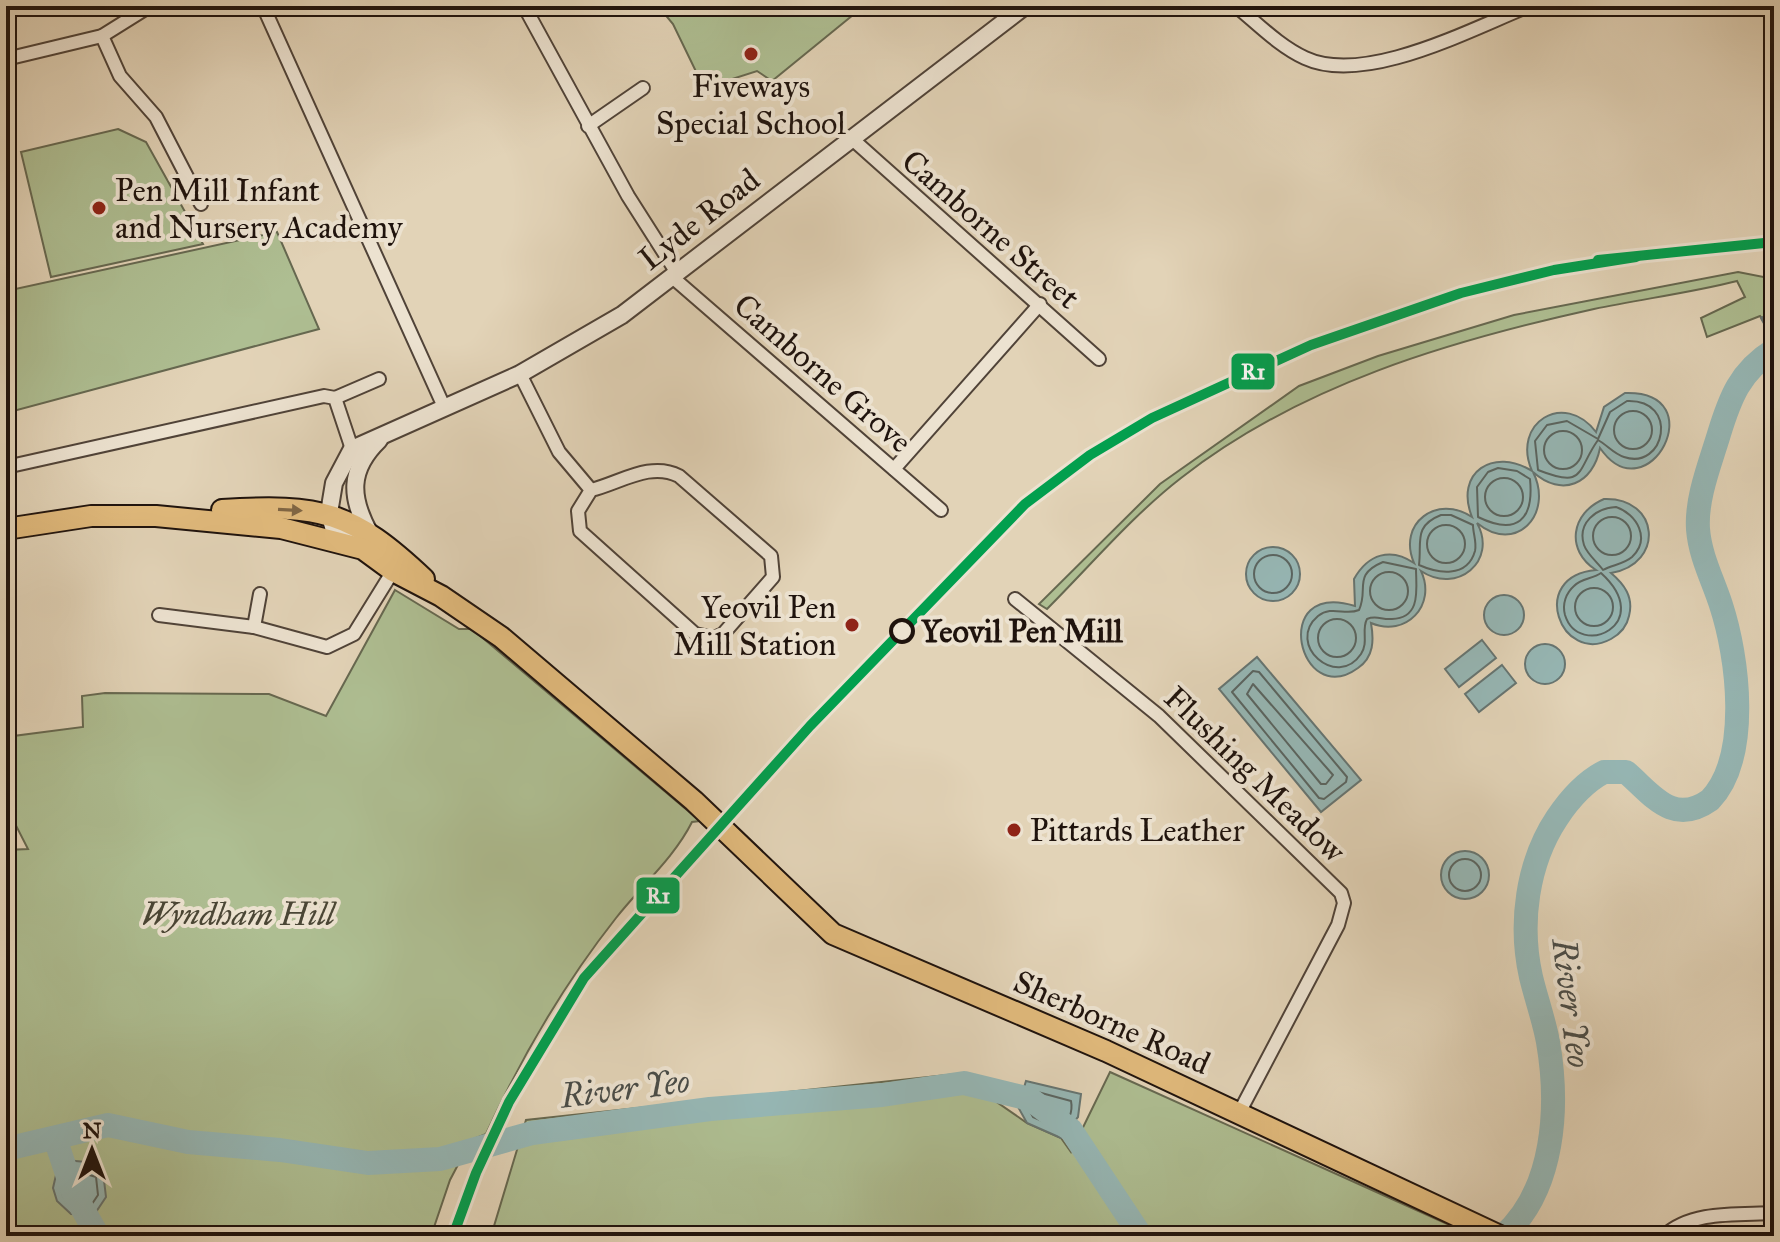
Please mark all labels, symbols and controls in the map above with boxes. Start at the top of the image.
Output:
marker: Fiveways Special School [742,45,760,63]
place label: Fiveways Special School [656,67,846,143]
street label: Camborne Street [894,142,1088,317]
street label: Lyde Road [631,160,767,279]
place label: Pen Mill Infant and Nursery Academy [115,171,403,247]
marker: Pen Mill Infant and Nursery Academy [90,199,108,217]
street label: Camborne Grove [726,286,920,461]
line badge: R1 [1230,352,1276,391]
text: R1 [1241,358,1265,385]
one-way arrow [278,504,303,517]
place label: Yeovil Pen Mill Station [673,588,836,664]
place label: Yeovil Pen Mill [921,612,1124,651]
marker: Yeovil Pen Mill Station [843,616,861,634]
marker: Yeovil Pen Mill [890,619,914,643]
street label: Flushing Meadow [1156,678,1354,871]
place label: Pittards Leather [1030,811,1244,850]
marker: Pittards Leather [1005,821,1023,839]
line badge: R1 [635,876,681,915]
text: R1 [646,882,670,909]
park label: Wyndham Hill [142,895,337,934]
water label: River Yeo [1543,935,1600,1070]
street label: Sherborne Road [1008,962,1216,1083]
water label: River Yeo [557,1060,692,1117]
north arrow [52,1110,132,1190]
text: N [83,1117,102,1144]

